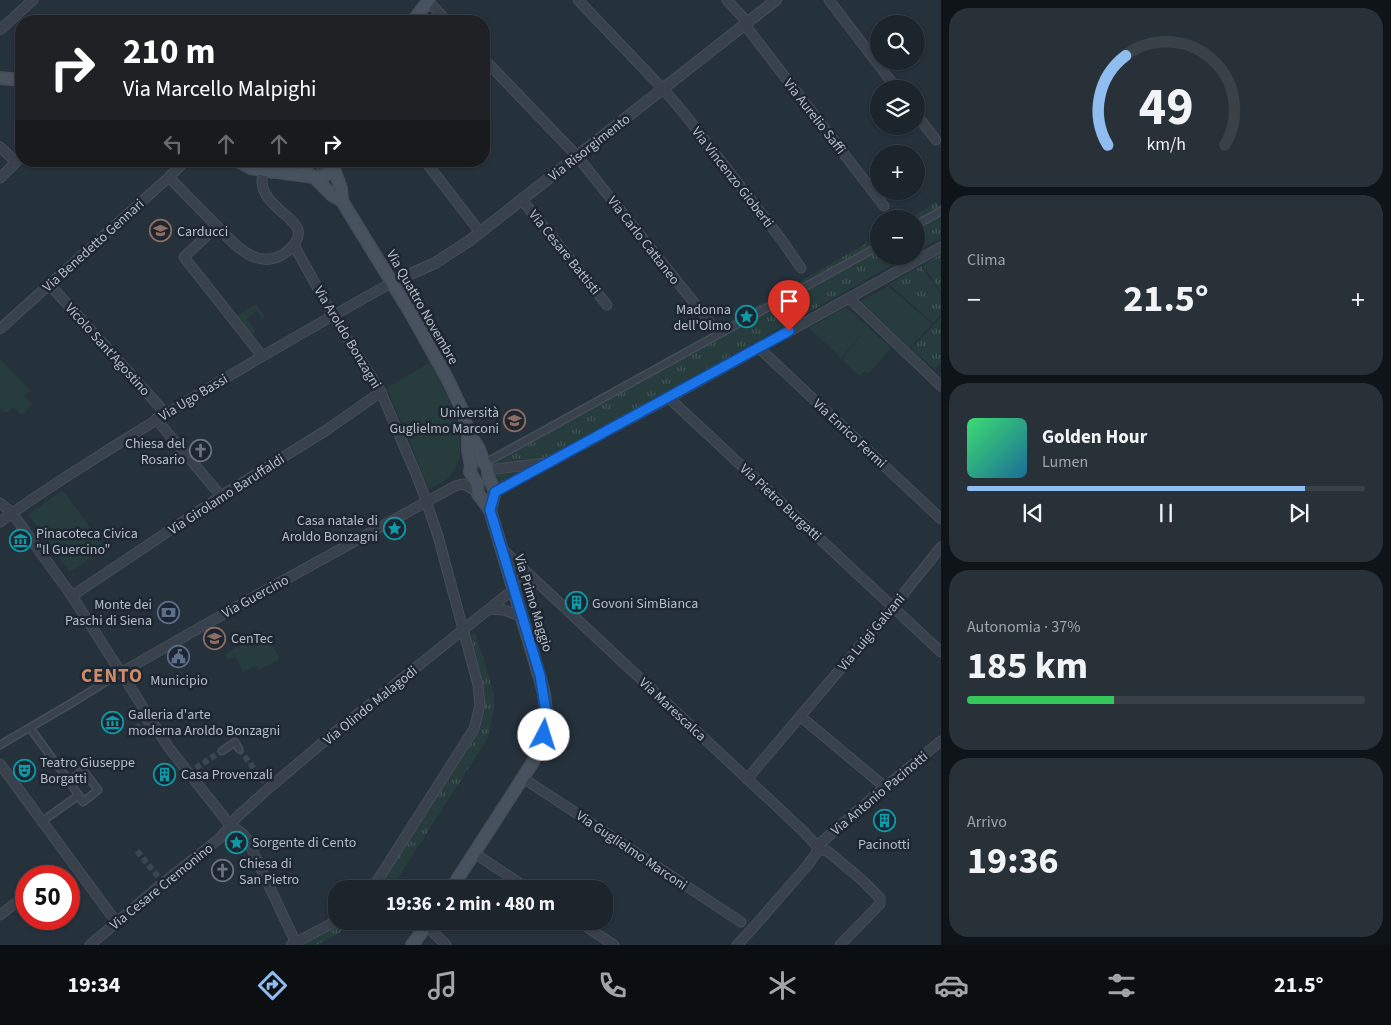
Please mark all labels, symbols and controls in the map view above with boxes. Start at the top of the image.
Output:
map controls [870,15,925,265]
button: search [870,15,925,70]
text: 210 m [123,27,215,77]
icon: right [40,35,105,100]
text: 49 [1139,71,1193,145]
text: Via Marcello Malpighi [123,73,317,105]
street label: Via Aurelio Saffi [778,75,850,159]
button: layers [870,80,925,135]
street label: Via Risorgimento [544,109,635,186]
street label: Via Vincenzo Gioberti [686,123,778,232]
icon: left [159,130,187,158]
icon: ahead [212,130,240,158]
icon: ahead [265,130,293,158]
icon: right [318,130,346,158]
text: km/h [1146,132,1186,157]
button: + [870,145,925,200]
street label: Via Carlo Cattaneo [602,192,684,289]
street label: Via Benedetto Gennari [38,195,149,297]
street label: Via Cesare Battisti [524,206,605,299]
button: − [870,210,925,265]
school or university icon: Carducci [149,219,173,243]
place label: Carducci [177,222,228,242]
street label: Via Quattro Novembre [381,246,463,369]
text: Clima [967,249,1005,271]
text: 21.5° [1123,272,1209,326]
pin [768,280,810,331]
text: − [967,280,981,320]
text: + [1351,280,1365,320]
street label: Via Aroldo Bonzagni [309,282,386,393]
icon: arrive [775,287,803,315]
street label: Vicolo Sant'Agostino [60,299,154,401]
place label: Madonna dell'Olmo [674,300,731,336]
place icon: Madonna dell'Olmo [735,305,759,329]
street label: Via Ugo Bassi [155,369,232,426]
street label: Via Enrico Fermi [808,394,890,473]
place label: Università Guglielmo Marconi [389,403,499,439]
school or university icon: Università Guglielmo Marconi [503,408,527,432]
text: Golden Hour [1042,424,1147,451]
place label: Chiesa del Rosario [125,434,185,470]
church icon: Chiesa del Rosario [189,439,213,463]
street label: Via Girolamo Baruffaldi [165,450,289,540]
text: Lumen [1042,451,1088,473]
street label: Via Pietro Burgatti [735,459,826,546]
icon: previous [1019,499,1047,527]
icon: pause [1152,499,1180,527]
icon: next [1285,499,1313,527]
place label: Casa natale di Aroldo Bonzagni [282,511,378,547]
place icon: Casa natale di Aroldo Bonzagni [382,516,406,540]
place label: Pinacoteca Civica "Il Guercino" [36,524,138,560]
museum icon: Pinacoteca Civica "Il Guercino" [8,529,32,553]
street label: Via Primo Maggio [509,552,557,655]
street label: Via Guercino [218,570,292,623]
street label: Via Luigi Galvani [834,590,910,676]
building icon: Govoni SimBianca [564,591,588,615]
place label: Govoni SimBianca [592,594,698,614]
place label: Monte dei Paschi di Siena [65,595,152,631]
bank icon: Monte dei Paschi di Siena [156,600,180,624]
text: Autonomia · 37% [967,616,1080,638]
school or university icon: CenTec [203,626,227,650]
place label: CenTec [231,629,274,649]
text: 185 km [967,639,1088,693]
public building icon: Municipio [167,645,191,669]
street label: Via Olindo Malagodi [319,661,422,750]
district label: CENTO [81,663,143,690]
place label: Municipio [150,671,208,691]
street label: Via Marescalca [634,673,710,746]
place label: Galleria d'arte moderna Aroldo Bonzagni [128,705,280,741]
position arrow [517,708,569,760]
museum icon: Galleria d'arte moderna Aroldo Bonzagni [100,710,124,734]
street label: Via Antonio Pacinotti [827,747,933,840]
place label: Teatro Giuseppe Borgatti [40,753,135,789]
theatre icon: Teatro Giuseppe Borgatti [12,758,36,782]
building icon: Casa Provenzali [153,762,177,786]
place label: Casa Provenzali [181,765,273,785]
street label: Via Guglielmo Marconi [572,806,691,895]
building icon: Pacinotti [872,809,896,833]
text: Arrivo [967,811,1007,833]
place icon: Sorgente di Cento [224,830,248,854]
place label: Sorgente di Cento [252,833,356,853]
text: 19:36 [967,834,1059,888]
place label: Pacinotti [858,835,910,855]
street label: Via Cesare Cremonino [106,839,218,935]
place label: Chiesa di San Pietro [239,854,299,890]
church icon: Chiesa di San Pietro [211,859,235,883]
speed limit sign: 50 [15,865,80,930]
text: 19:36 · 2 min · 480 m [386,891,555,918]
icon: directions [255,968,290,1003]
icon: music [425,968,460,1003]
icon: phone [595,968,630,1003]
icon: climate [765,968,800,1003]
icon: car [934,968,969,1003]
icon: filters [1104,968,1139,1003]
text: 19:34 [67,969,120,1001]
text: 21.5° [1274,969,1324,1001]

